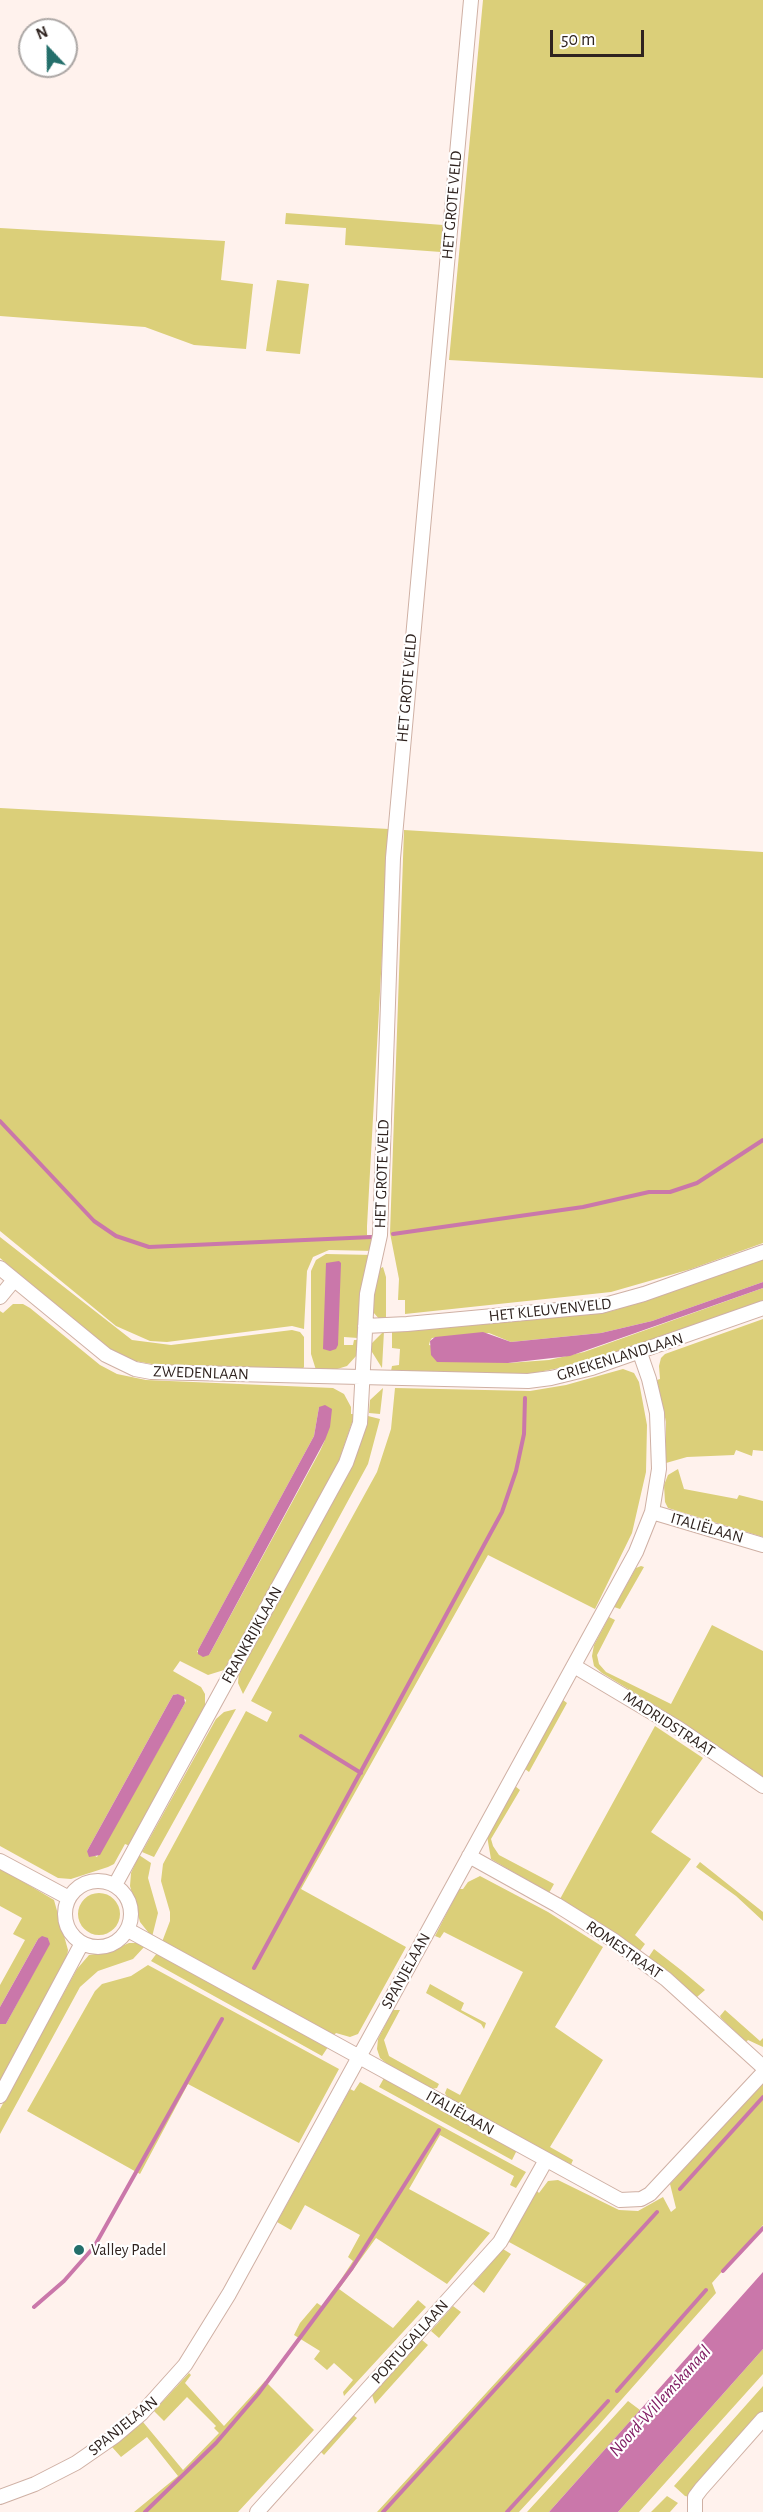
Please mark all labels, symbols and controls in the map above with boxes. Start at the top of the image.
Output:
north arrow [18,18,78,78]
scale bar [553,18,648,56]
text: N [34,24,50,43]
text: 50 m [561,31,595,49]
street label: HET GROTE VELD [438,150,466,260]
street label: HET GROTE VELD [393,633,421,743]
street label: HET GROTE VELD [371,1119,393,1229]
street label: HET KLEUVENVELD [488,1294,612,1326]
street label: GRIEKENLANDLAAN [554,1329,686,1385]
street label: ZWEDENLAAN [153,1362,249,1384]
street label: ITALIËLAAN [668,1508,746,1548]
street label: FRANKRIJKLAAN [217,1583,287,1687]
street label: MADRIDSTRAAT [620,1687,718,1761]
street label: ROMESTRAAT [582,1917,666,1983]
street label: SPANJELAAN [377,1930,435,2012]
street label: ITALIËLAAN [423,2086,497,2140]
place label: Valley Padel [91,2240,166,2260]
marker: Valley Padel [72,2243,86,2257]
street label: PORTUGALLAAN [367,2296,453,2388]
water label: Noord-Willemskanaal [604,2341,716,2461]
street label: SPANJELAAN [84,2392,162,2460]

